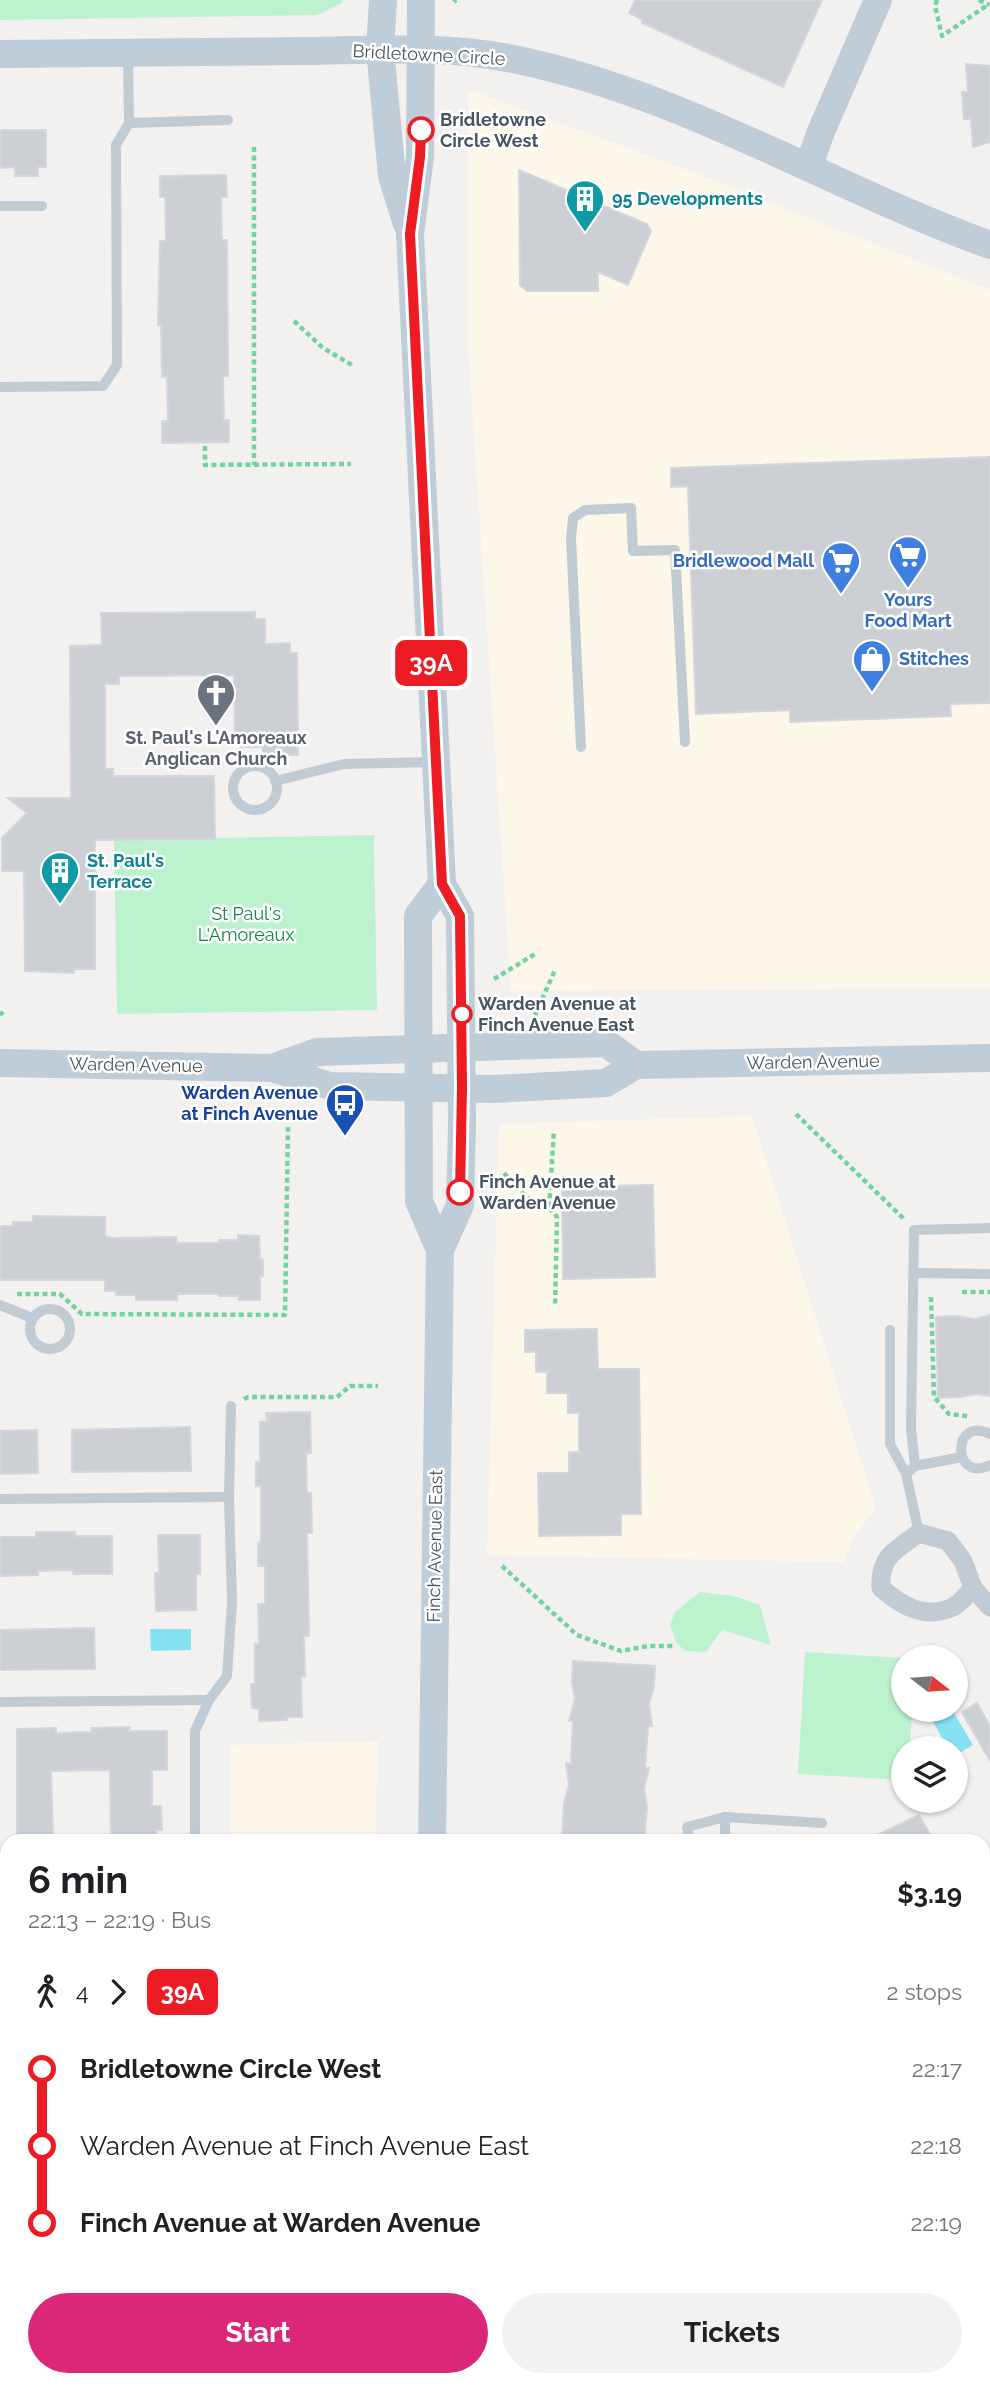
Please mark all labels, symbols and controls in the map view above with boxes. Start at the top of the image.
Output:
street label: Bridletowne Circle [352,40,506,69]
place label: Bridletowne Circle West [440,109,546,151]
marker: Bridletowne Circle West [408,117,434,143]
building icon: 95 Developments [564,178,606,233]
place label: 95 Developments [612,188,763,209]
supermarket icon: Yours Food Mart [887,534,929,589]
supermarket icon: Bridlewood Mall [820,540,862,595]
place label: Bridlewood Mall [673,550,814,571]
place label: Yours Food Mart [864,589,952,631]
shop icon: Stitches [851,638,893,693]
line badge: 39A [391,640,471,686]
text: 39A [409,648,453,677]
place label: Stitches [899,648,969,669]
church icon: St. Paul's L'Amoreaux Anglican Church [195,672,237,727]
place label: St. Paul's L'Amoreaux Anglican Church [125,727,307,769]
building icon: St. Paul's Terrace [39,850,81,905]
place label: St. Paul's Terrace [87,850,164,892]
park label: St Paul's L'Amoreaux [198,903,294,945]
place label: Warden Avenue at Finch Avenue East [478,993,636,1035]
marker: Warden Avenue at Finch Avenue East [452,1004,472,1024]
street label: Warden Avenue [746,1050,880,1073]
street label: Warden Avenue [69,1053,203,1076]
place label: Warden Avenue at Finch Avenue [181,1082,318,1124]
bus stop icon: Warden Avenue at Finch Avenue [324,1082,366,1137]
place label: Finch Avenue at Warden Avenue [479,1171,616,1213]
marker: Finch Avenue at Warden Avenue [447,1179,473,1205]
street label: Finch Avenue East [423,1470,446,1622]
north arrow [891,1645,968,1722]
map controls [891,1645,968,1813]
button: layers [891,1736,968,1813]
text: 6 min [28,1857,128,1902]
text: $3.19 [897,1879,962,1909]
text: 22:13 – 22:19 · Bus [28,1906,211,1933]
icon: walk [28,1973,66,2011]
icon: forward [99,1973,137,2011]
text: 39A [161,1977,204,2006]
text: 4 [76,1978,89,2005]
text: 2 stops [887,1978,962,2005]
text: Bridletowne Circle West [80,2054,381,2084]
text: 22:17 [912,2055,962,2082]
text: Warden Avenue at Finch Avenue East [80,2131,529,2161]
text: 22:18 [910,2132,962,2159]
text: Finch Avenue at Warden Avenue [80,2208,480,2238]
text: 22:19 [910,2209,962,2236]
button: Start [28,2293,488,2373]
button: Tickets [502,2293,962,2373]

